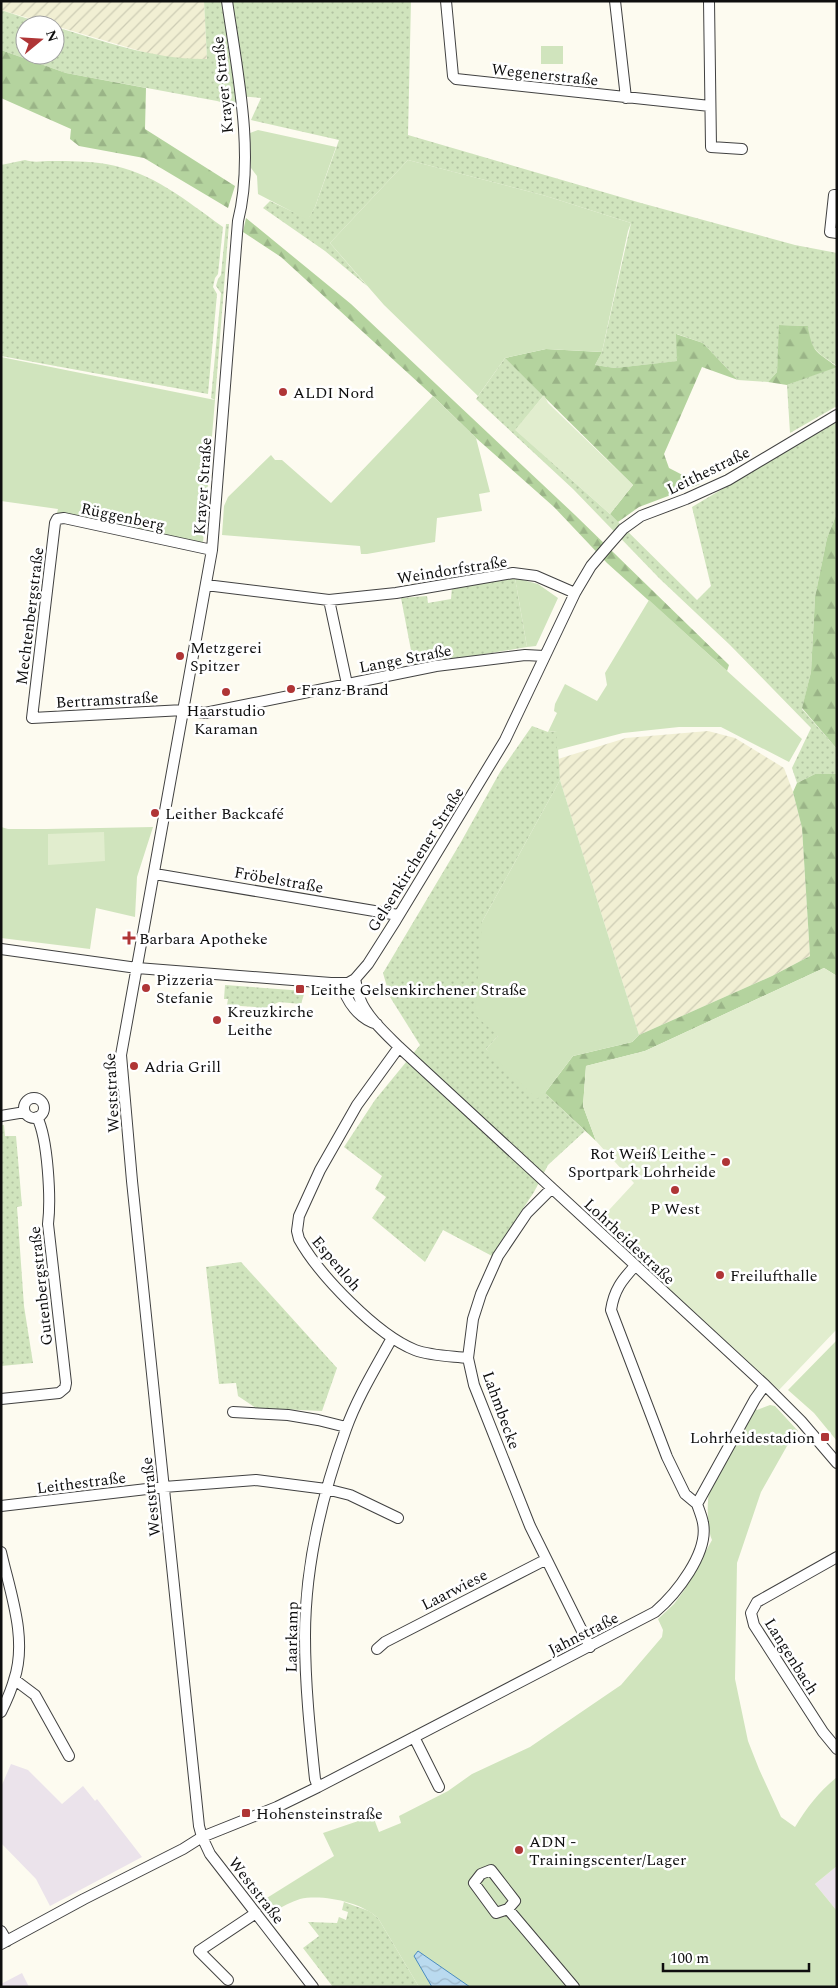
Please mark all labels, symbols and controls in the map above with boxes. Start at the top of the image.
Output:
north arrow [15,15,65,65]
text: N [40,27,64,45]
street label: Krayer Straße [206,35,240,135]
street label: Wegenerstraße [490,57,599,93]
place label: ALDI Nord [293,381,374,405]
marker: ALDI Nord [277,386,289,398]
street label: Krayer Straße [188,436,218,536]
street label: Leithestraße [663,440,754,501]
street label: Rüggenberg [79,496,167,538]
street label: Mechtenbergstraße [10,546,50,686]
street label: Weindorfstraße [395,549,509,591]
place label: Metzgerei Spitzer [190,636,262,678]
street label: Lange Straße [357,638,453,680]
marker: Metzgerei Spitzer [174,650,186,662]
place label: Franz Brand [301,678,389,702]
marker: Franz Brand [285,683,297,695]
street label: Bertramstraße [55,685,159,715]
marker: Haarstudio Karaman [220,686,232,698]
place label: Haarstudio Karaman [187,699,265,741]
street label: Gelsenkirchener Straße [361,782,470,937]
place label: Leither Backcafé [165,802,284,826]
marker: Leither Backcafé [149,807,161,819]
street label: Fröbelstraße [232,860,325,900]
place label: Barbara Apotheke [139,927,268,951]
marker: Barbara Apotheke [123,932,135,944]
place label: Pizzeria Stefanie [156,968,214,1010]
place label: Leithe Gelsenkirchener Straße [310,978,527,1002]
marker: Pizzeria Stefanie [140,982,152,994]
marker: Leithe Gelsenkirchener Straße [294,983,306,995]
place label: Kreuzkirche Leithe [227,1000,314,1042]
marker: Kreuzkirche Leithe [211,1014,223,1026]
street label: Weststraße [98,1052,126,1133]
place label: Adria Grill [144,1055,221,1079]
marker: Adria Grill [128,1060,140,1072]
place label: Rot Weiß Leithe - Sportpark Lohrheide [568,1142,716,1184]
marker: Rot Weiß Leithe - Sportpark Lohrheide [720,1156,732,1168]
marker: P West [669,1184,681,1196]
street label: Lohrheidestraße [578,1193,680,1291]
place label: P West [650,1197,700,1221]
street label: Gutenbergstraße [23,1225,59,1347]
street label: Espenloh [306,1231,367,1297]
place label: Freilufthalle [730,1264,817,1288]
marker: Freilufthalle [714,1269,726,1281]
street label: Lahmbecke [476,1368,526,1453]
place label: Lohrheidestadion [690,1426,815,1450]
marker: Lohrheidestadion [819,1431,831,1443]
street label: Weststraße [135,1456,167,1538]
street label: Leithestraße [35,1466,127,1500]
street label: Laarwiese [417,1563,492,1617]
street label: Laarkamp [279,1601,305,1673]
street label: Jahnstraße [544,1606,623,1662]
street label: Langenbach [758,1613,824,1700]
place label: Hohensteinstraße [256,1802,383,1826]
marker: Hohensteinstraße [240,1807,252,1819]
place label: ADN - Trainingscenter/Lager [529,1830,686,1872]
marker: ADN - Trainingscenter/Lager [513,1844,525,1856]
street label: Weststraße [222,1852,290,1929]
scale bar [663,1940,809,1972]
text: 100 m [670,1947,709,1970]

